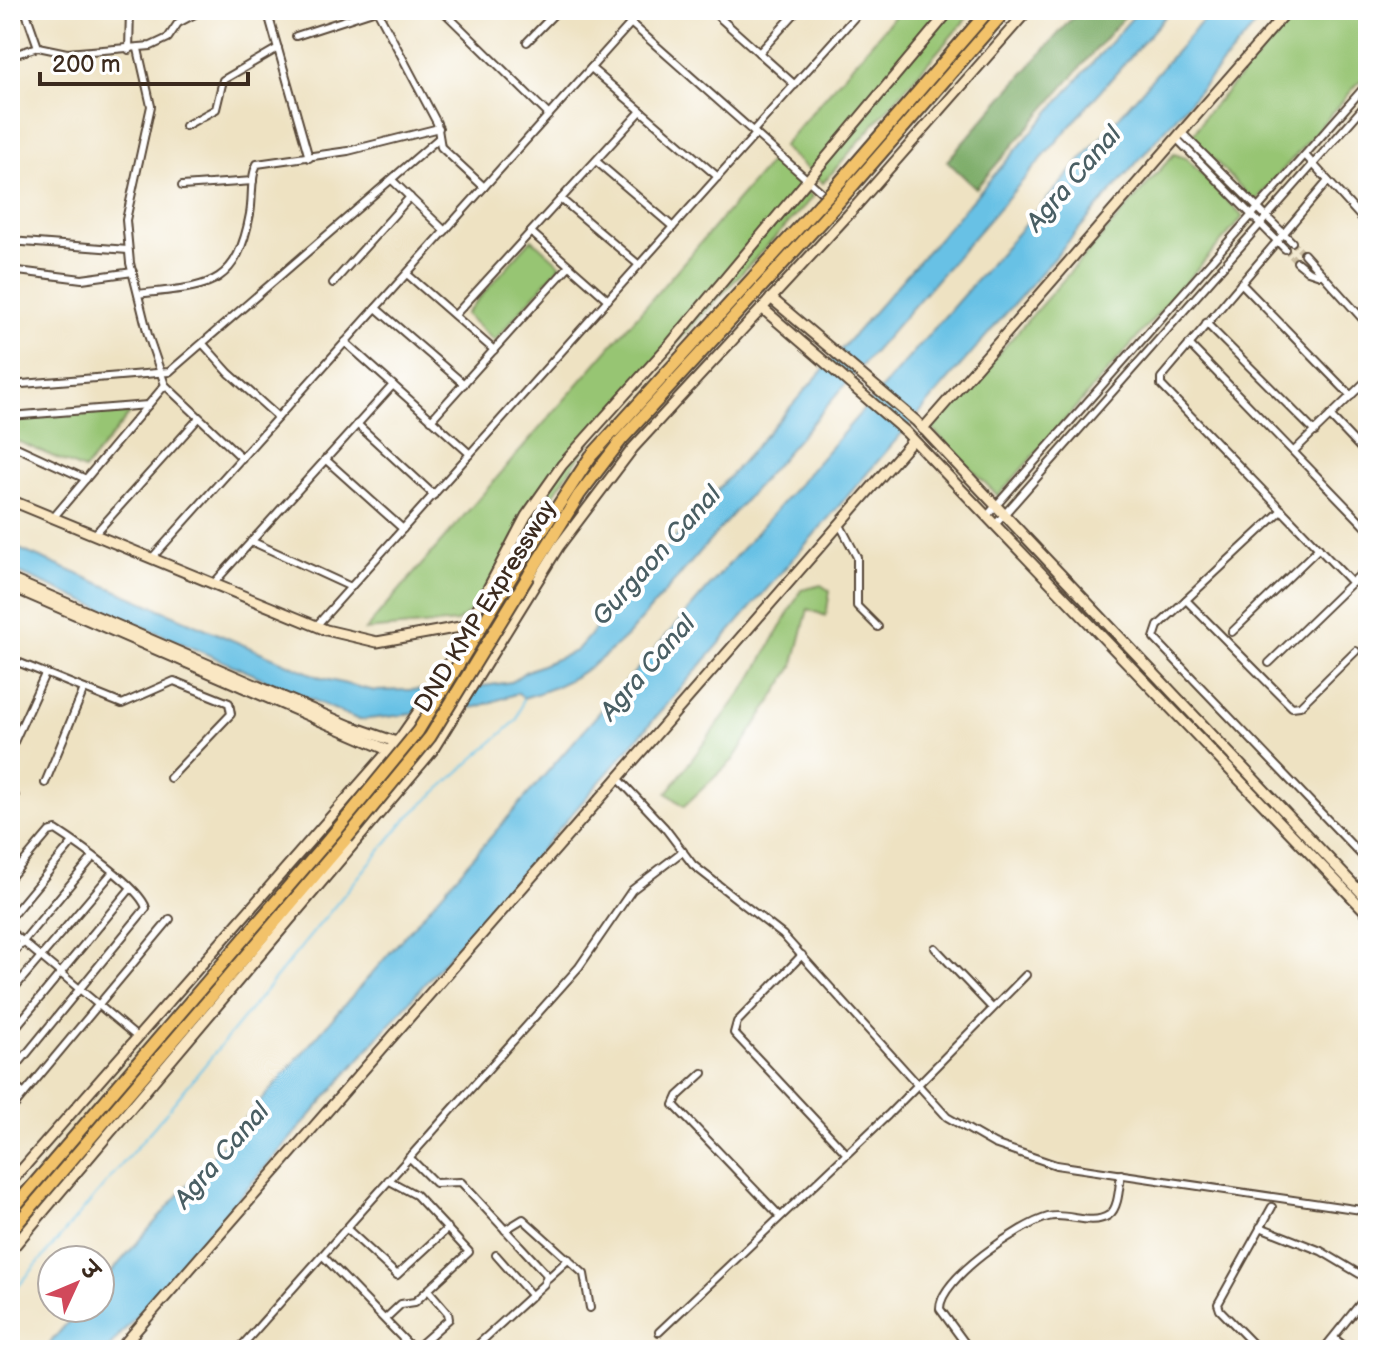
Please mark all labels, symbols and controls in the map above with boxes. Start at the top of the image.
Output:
scale bar [40,36,248,86]
text: 200 m [52,50,121,79]
water label: Agra Canal [1019,119,1129,240]
water label: Gurgaon Canal [586,479,729,632]
street label: DND KMP Expressway [408,495,563,718]
water label: Agra Canal [593,608,703,729]
water label: Agra Canal [167,1096,277,1217]
north arrow [36,1244,116,1324]
text: उ [73,1255,106,1287]

